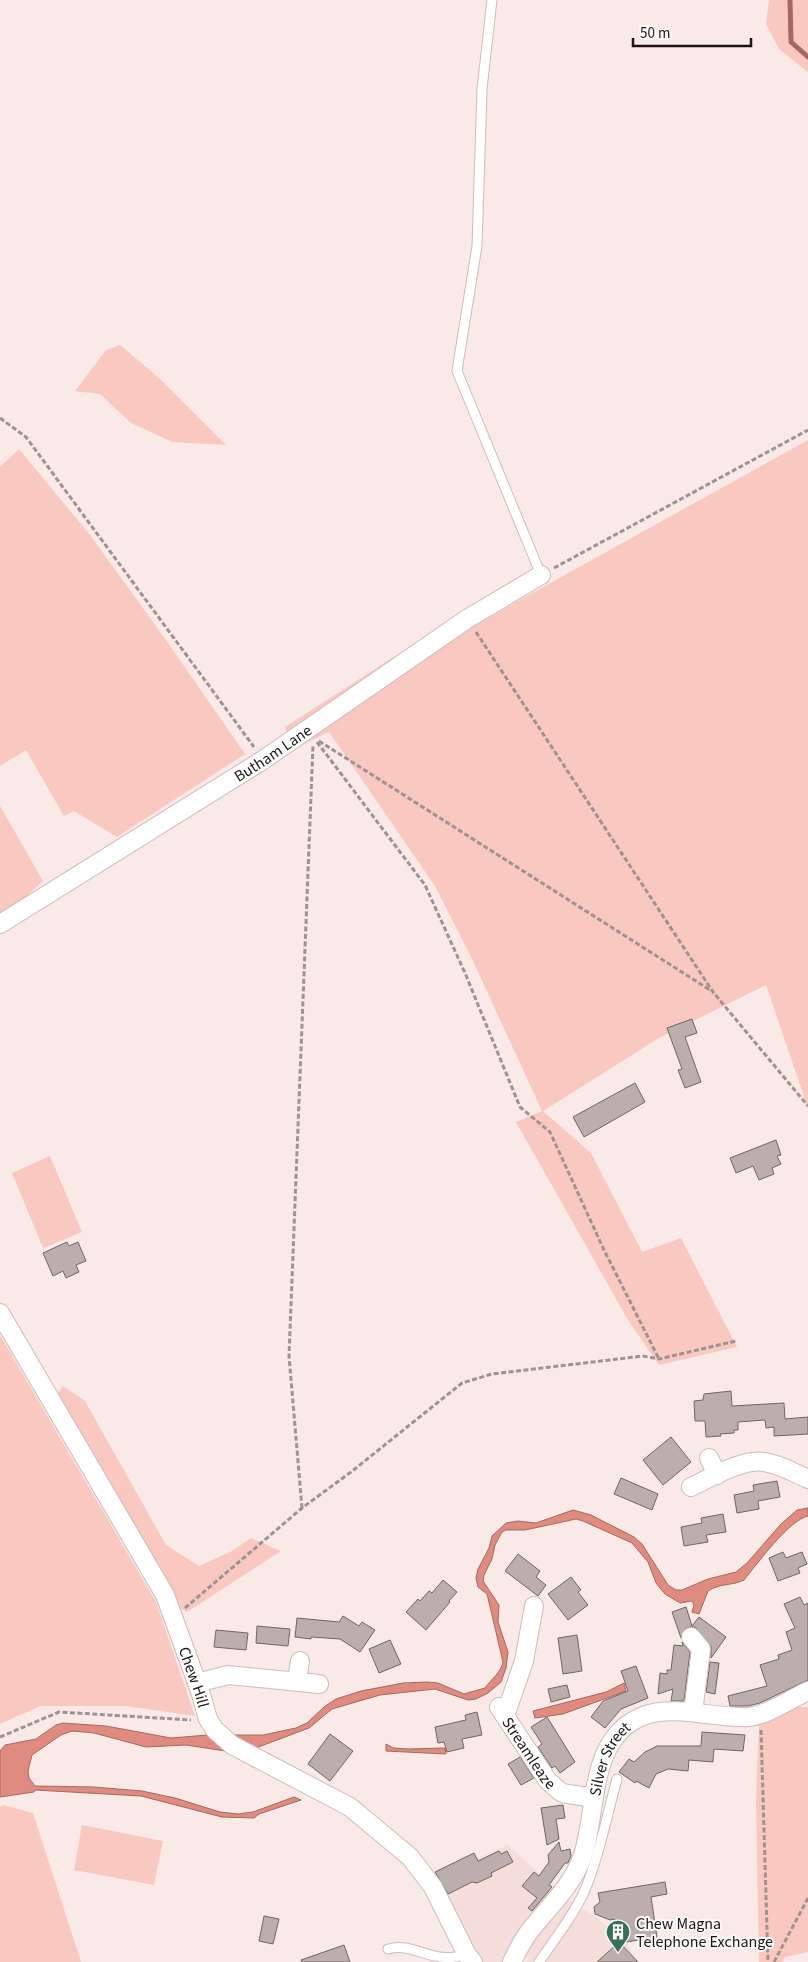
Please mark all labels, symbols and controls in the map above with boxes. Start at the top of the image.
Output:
scale bar [633,15,750,47]
text: 50 m [640,23,670,44]
street label: Butham Lane [230,719,317,787]
street label: Chew Hill [173,1644,214,1710]
street label: Streamleaze [497,1713,560,1795]
street label: Silver Street [584,1716,636,1798]
place label: Chew Magna Telephone Exchange [636,1913,773,1953]
building icon: Chew Magna Telephone Exchange [605,1919,631,1953]

